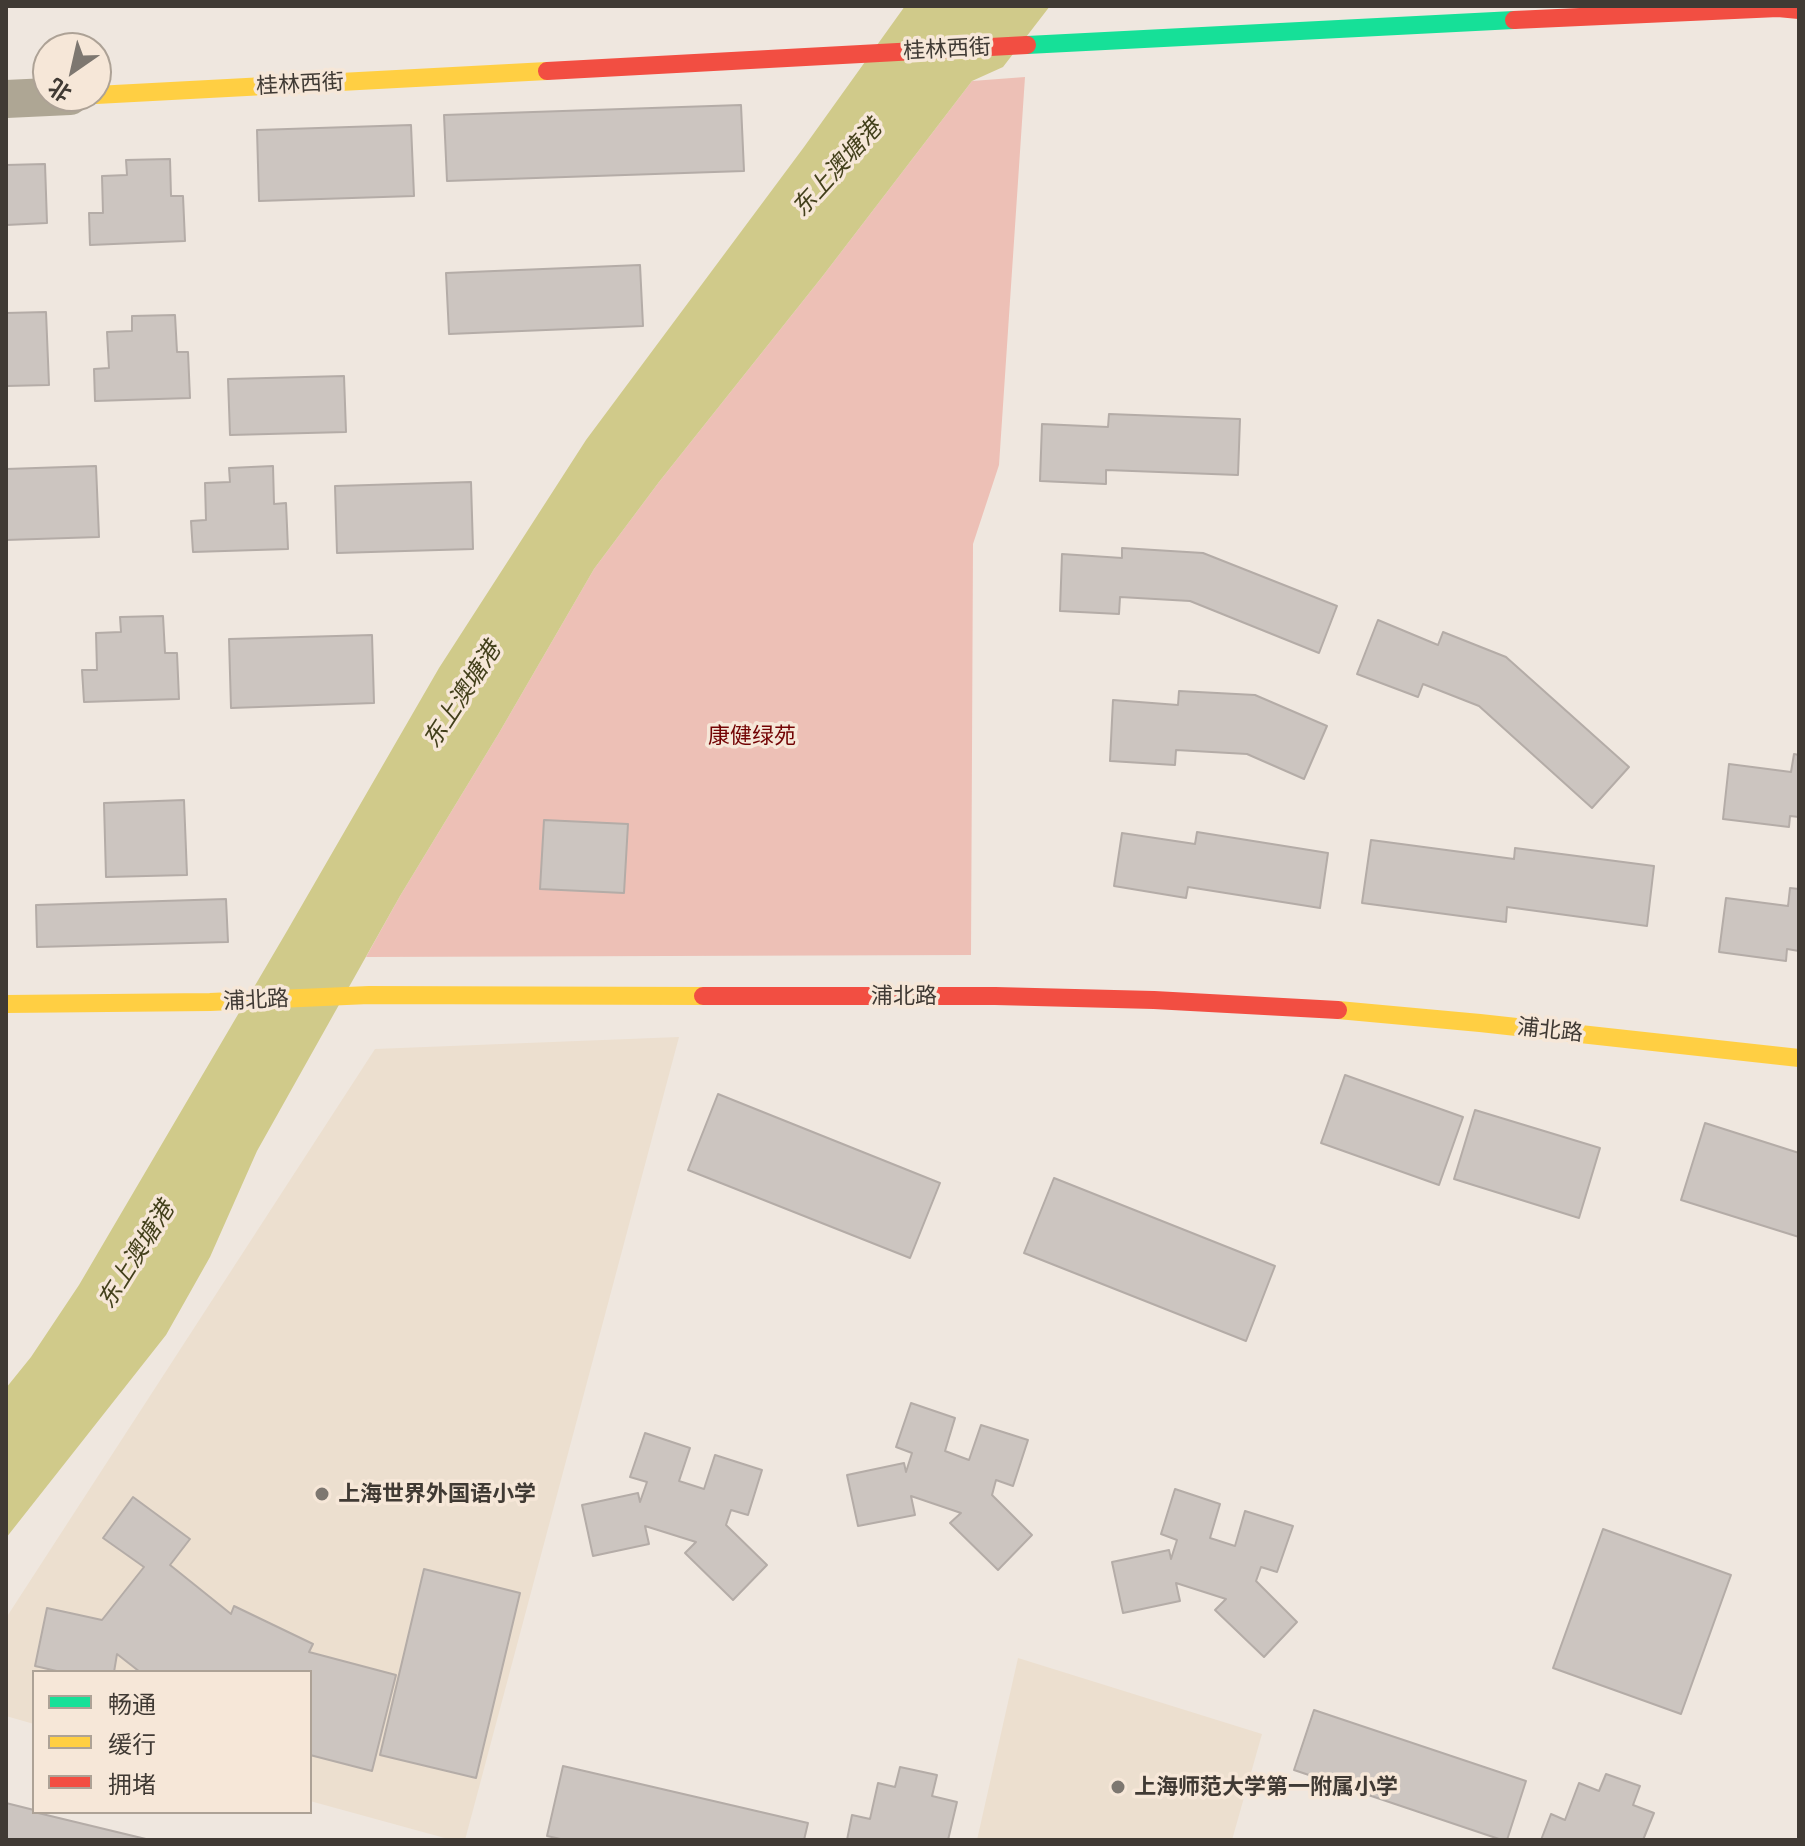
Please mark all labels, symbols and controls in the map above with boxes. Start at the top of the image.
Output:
north arrow [32,32,112,112]
street label: 桂林西街 [902,34,992,64]
street label: 桂林西街 [255,69,345,99]
text: 北 [43,73,76,108]
water label: 东上澳塘港 [786,114,888,222]
water label: 东上澳塘港 [417,637,507,753]
park label: 康健绿苑 [708,723,796,749]
street label: 浦北路 [871,983,937,1009]
street label: 浦北路 [222,985,290,1015]
street label: 浦北路 [1516,1013,1584,1047]
water label: 东上澳塘港 [92,1196,180,1314]
place label: 上海世界外国语小学 [338,1481,536,1507]
marker: 上海世界外国语小学 [313,1485,331,1503]
legend [32,1670,312,1814]
text: 畅通 [108,1689,156,1718]
text: 缓行 [108,1729,156,1758]
text: 拥堵 [108,1769,156,1798]
place label: 上海师范大学第一附属小学 [1134,1774,1398,1800]
marker: 上海师范大学第一附属小学 [1109,1778,1127,1796]

